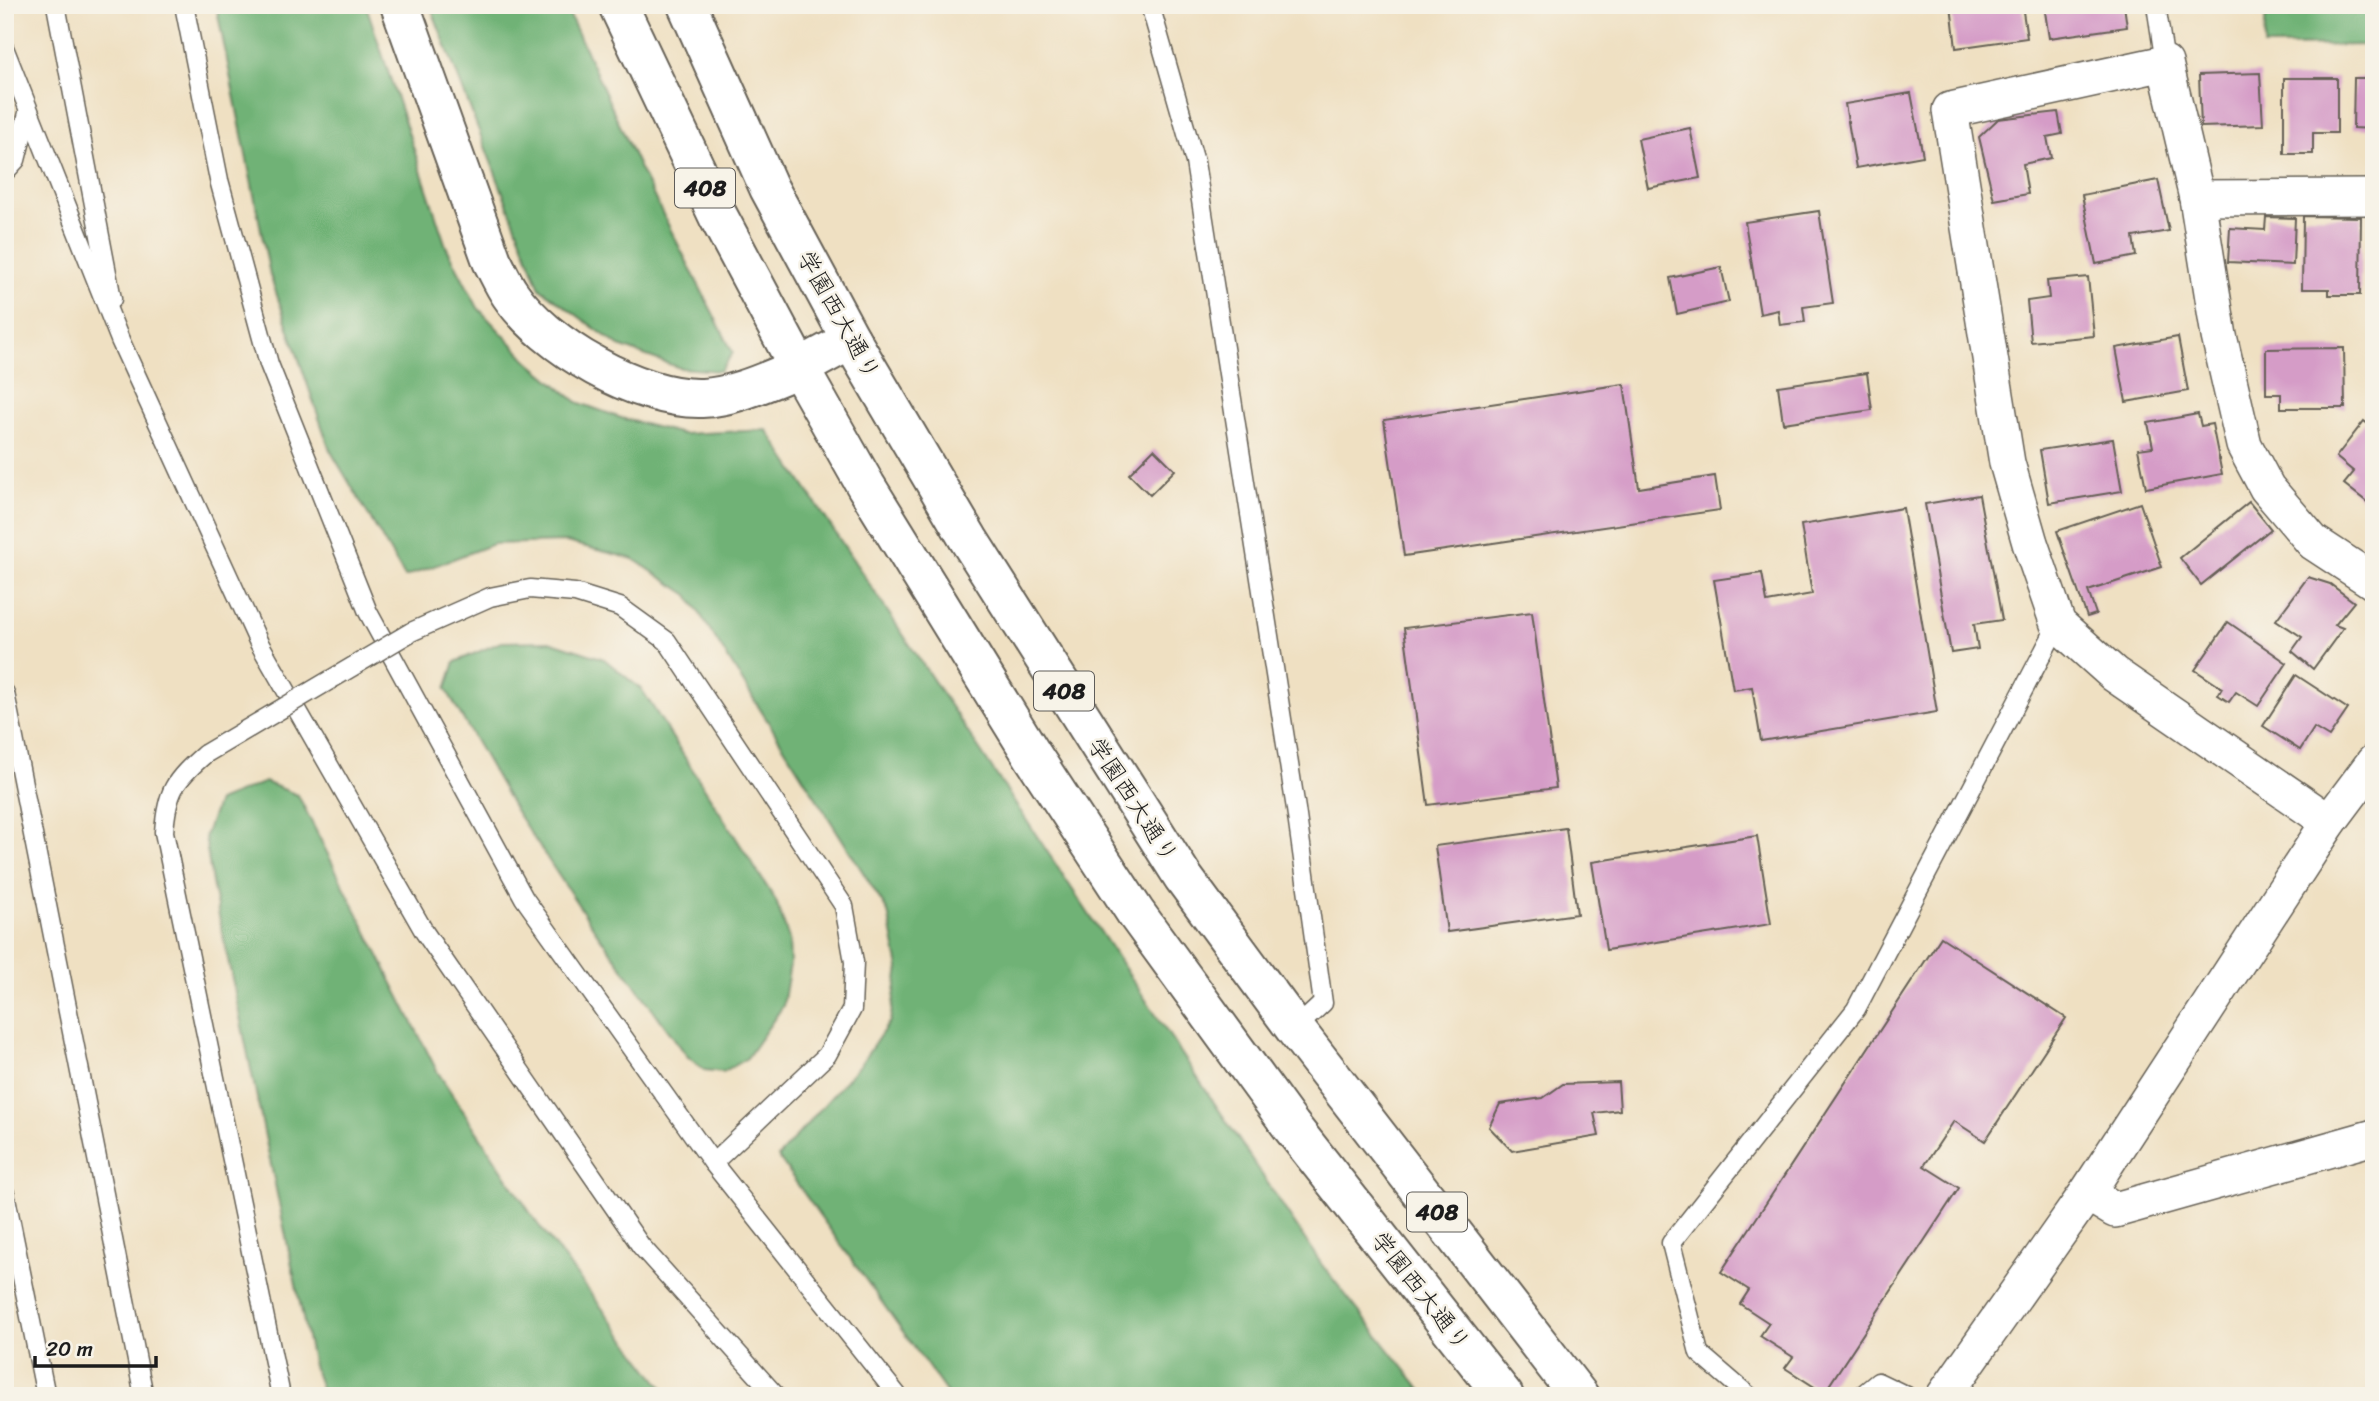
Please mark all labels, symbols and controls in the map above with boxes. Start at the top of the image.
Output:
road number: 408 [675,168,735,208]
street label: 学園西大通り [786,242,892,388]
road number: 408 [1034,671,1094,710]
street label: 学園西大通り [1076,728,1190,872]
road number: 408 [1407,1192,1467,1232]
street label: 学園西大通り [1360,1221,1482,1361]
scale bar [35,1324,156,1368]
text: 20 m [46,1330,93,1368]

